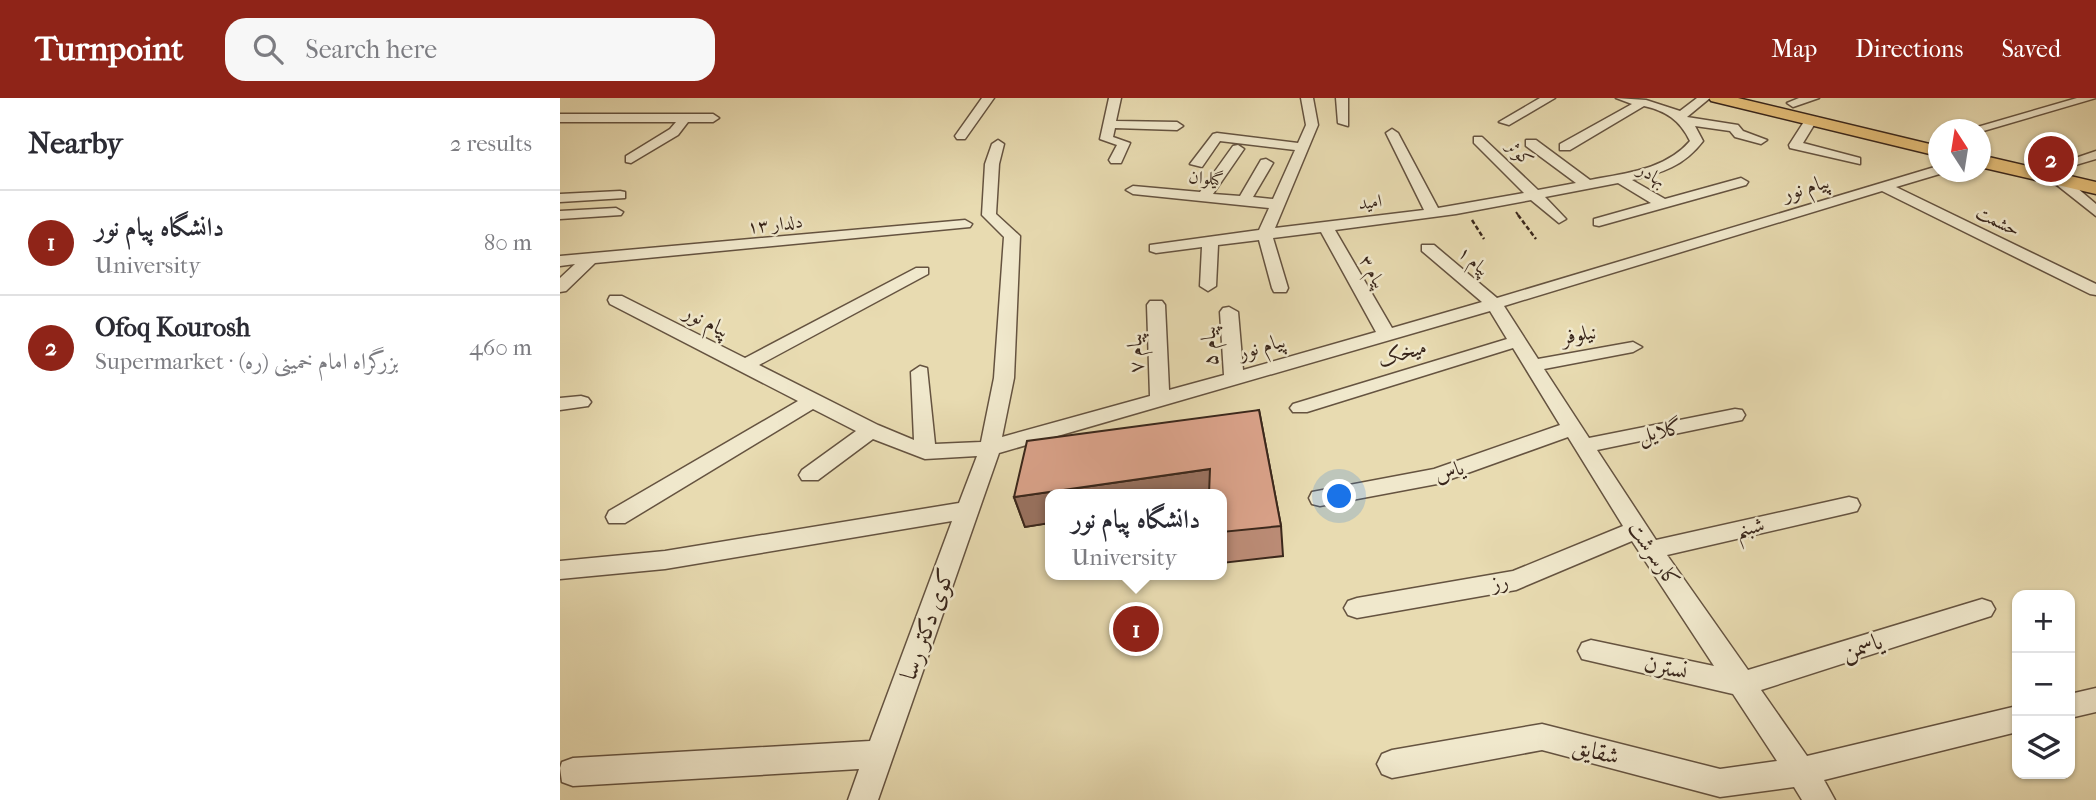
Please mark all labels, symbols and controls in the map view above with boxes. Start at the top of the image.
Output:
search box [225,18,715,81]
text: Turnpoint [35,30,183,69]
icon: search [249,30,287,68]
text: Search here [305,34,437,65]
text: Map [1771,35,1817,63]
text: Directions [1855,35,1963,63]
text: Saved [2001,35,2061,63]
north arrow [1928,119,1991,182]
text: Nearby [28,126,123,161]
text: 2 results [450,130,532,157]
pin: 2 [2028,133,2074,185]
street label: کوثر [1501,134,1537,171]
street label: بهادر [1632,158,1670,193]
street label: گیلوان [1188,166,1224,191]
street label: پیام نور [1778,168,1834,212]
street label: امید [1357,190,1383,215]
street label: حشمت [1972,202,2023,241]
street label: دلدار ۱۳ [746,211,804,238]
text: دانشگاه پیام نور [95,212,224,243]
text: 1 [47,229,55,256]
text: 80 m [484,229,532,256]
street label: پیام ۱ [1450,242,1494,285]
text: University [95,252,200,279]
street label: پیام ۳ [1350,252,1390,295]
street label: پیام نور [676,298,734,348]
text: Ofoq Kourosh [95,312,250,343]
street label: نیلوفر [1558,319,1598,350]
street label: پیام ۵ [1196,324,1228,367]
street label: پیام نور [1234,328,1290,370]
street label: پیام ۷ [1122,332,1154,374]
text: 2 [45,334,57,361]
text: 460 m [469,334,532,361]
street label: میخک [1375,334,1429,372]
text: Supermarket · بزرگراه امام خمینی (ره) [95,348,399,375]
street label: گلایل [1636,414,1685,450]
street label: یاس [1431,455,1468,488]
your location [1322,479,1356,513]
popup [1045,489,1227,580]
text: دانشگاه پیام نور [1071,504,1201,535]
street label: شبنم [1733,512,1769,551]
street label: کارسرشت [1622,517,1685,592]
text: University [1071,544,1177,571]
street label: کوی دکتر رسا [894,564,961,684]
street label: رز [1488,569,1511,596]
map controls [2012,590,2075,779]
button: + [2012,590,2075,653]
pin: 1 [1113,603,1159,655]
street label: یاسمن [1838,626,1888,667]
street label: نسترن [1642,649,1690,685]
button: − [2012,653,2075,716]
button: layers [2012,716,2075,779]
street label: شقایق [1569,732,1622,771]

